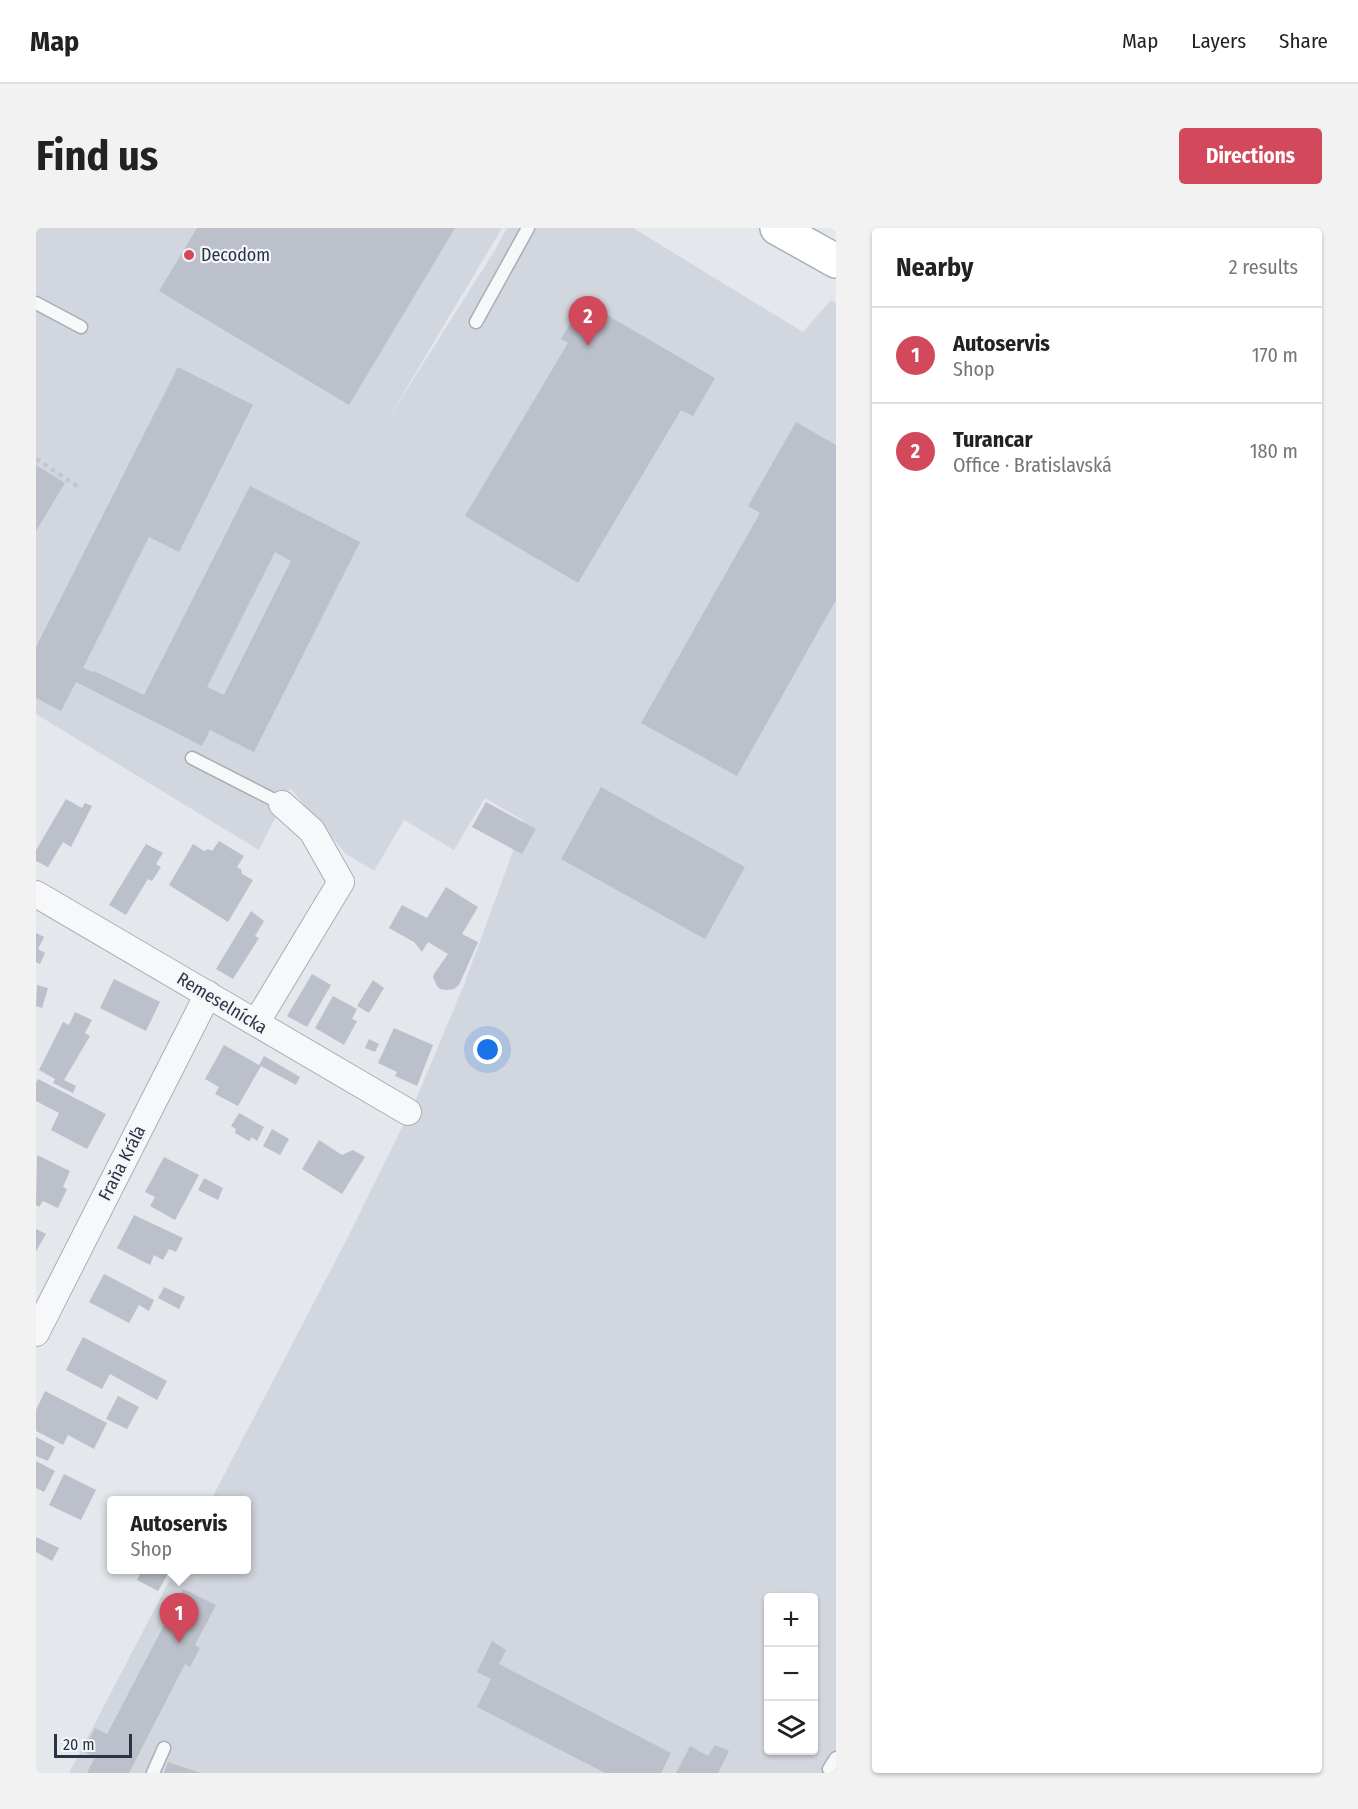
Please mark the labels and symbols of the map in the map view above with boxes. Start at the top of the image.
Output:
place label: Decodom [201,244,270,266]
marker: Decodom [182,248,196,262]
pin: 2 [568,296,608,346]
street label: Remeselnícka [173,968,271,1039]
your location [473,1035,502,1064]
street label: Fraňa Kráľa [94,1122,150,1204]
pin: 1 [160,1594,198,1643]
scale bar [54,1731,132,1758]

